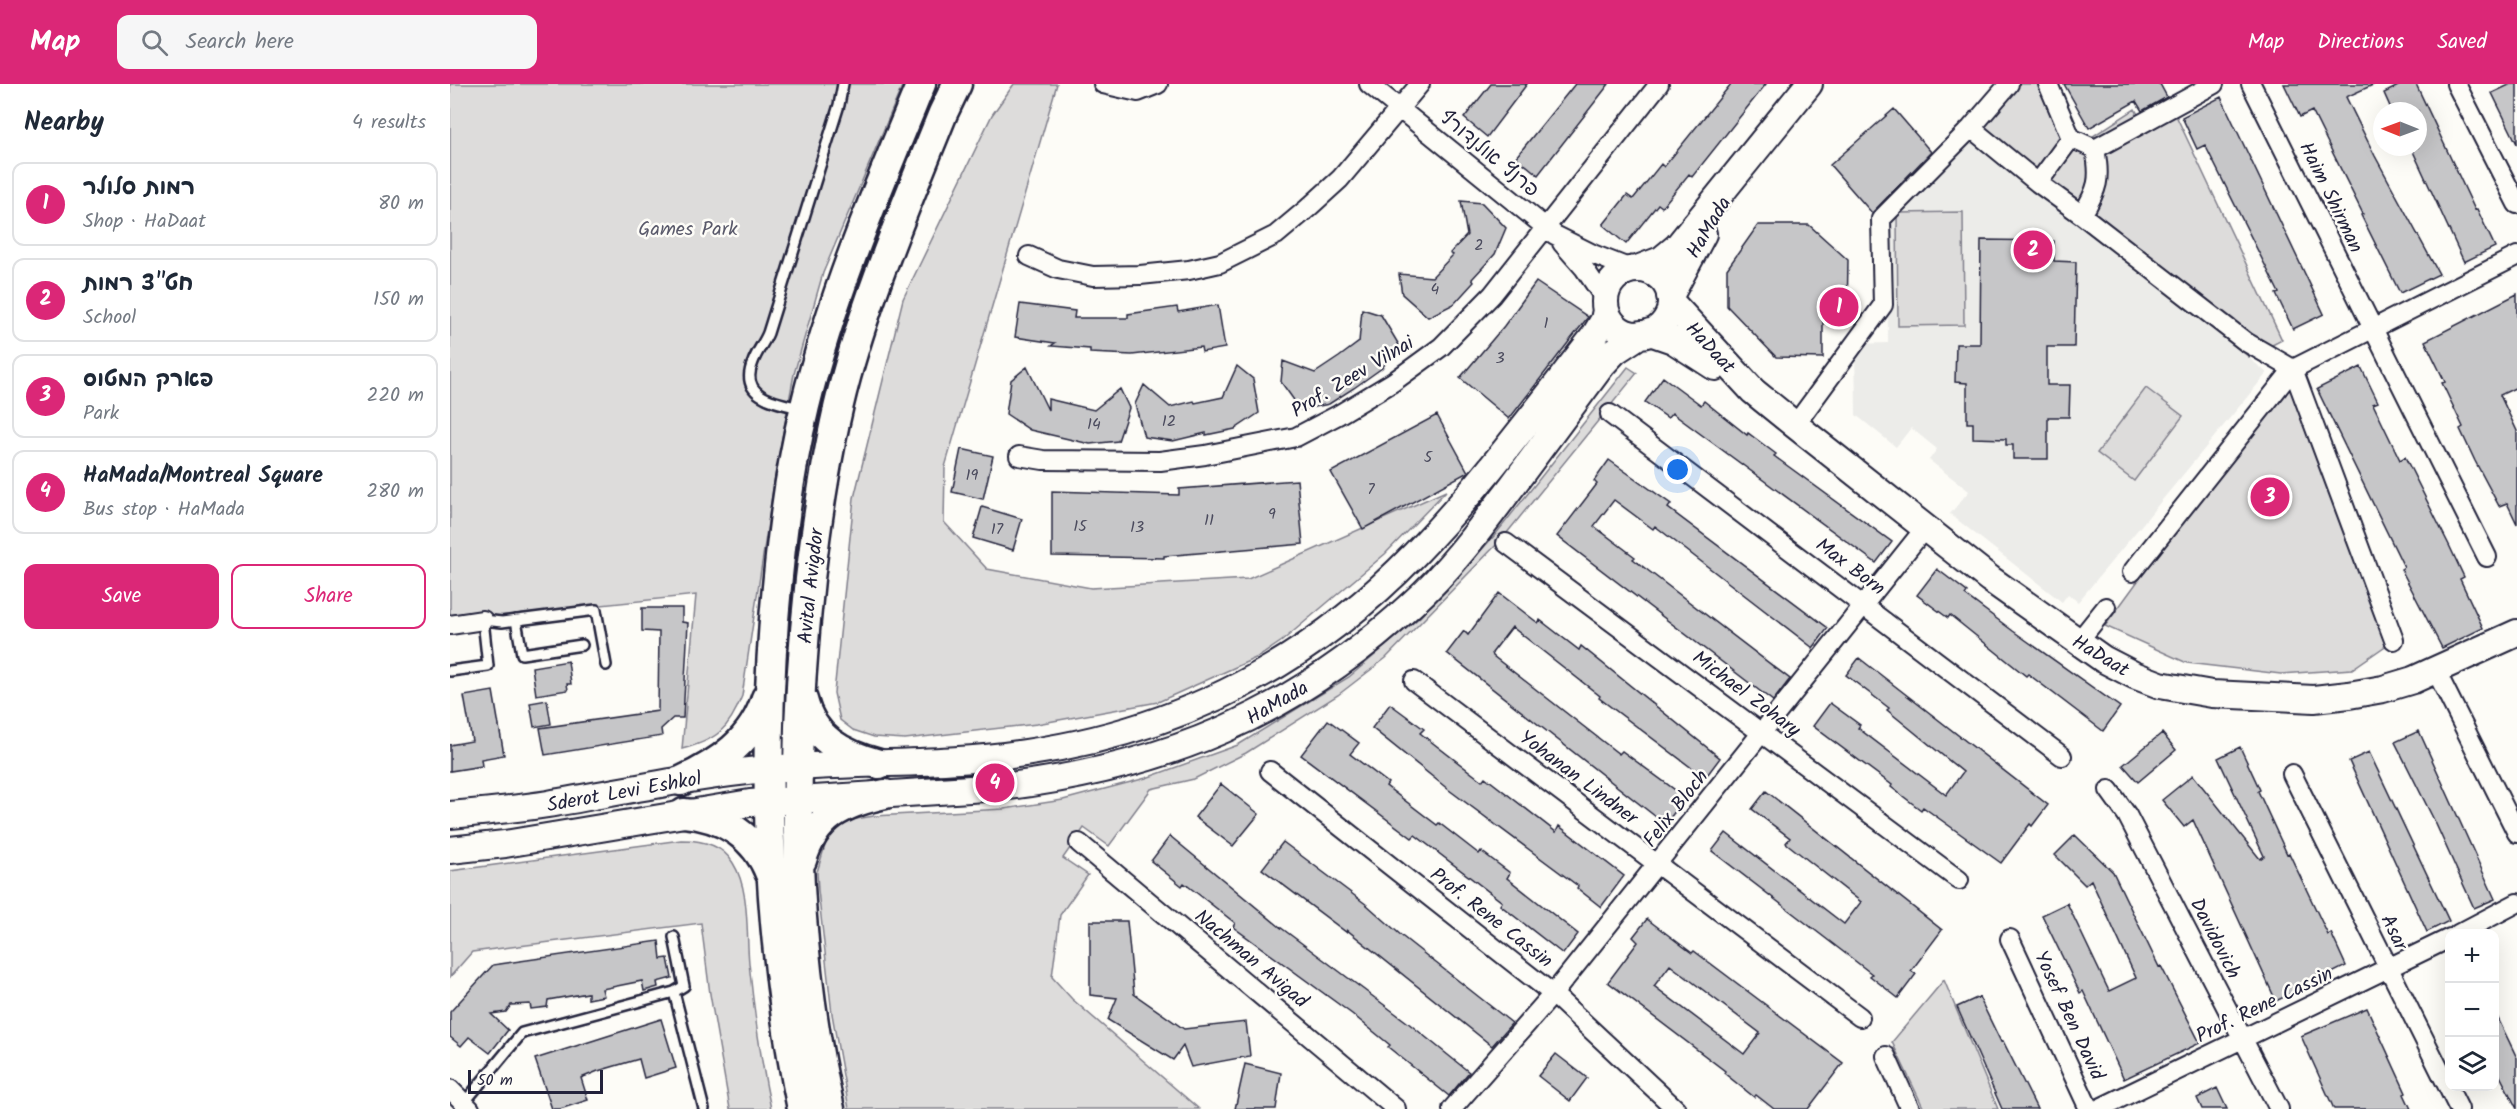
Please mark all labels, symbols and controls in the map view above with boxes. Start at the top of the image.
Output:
search box [117,15,537,69]
text: Map [30,20,81,65]
text: Search here [186,25,294,60]
icon: search [138,26,171,59]
text: Map [2248,26,2284,59]
text: Directions [2317,26,2404,59]
text: Saved [2437,26,2487,59]
text: Nearby [24,102,104,144]
north arrow [2373,102,2427,156]
street label: פרנץ אולנדורף [1432,103,1546,206]
text: 4 results [352,107,426,139]
street label: Haim Shirman [2289,137,2371,259]
text: רמות סלולר [83,171,195,206]
text: 1 [42,188,49,220]
text: 80 m [378,188,424,220]
street label: HaMada [1679,191,1741,265]
text: Shop · HaDaat [83,206,206,238]
park label: Games Park [638,214,738,246]
pin: 2 [2014,228,2052,272]
house number: 2 [1474,233,1484,258]
text: חט''צ רמות [83,267,193,302]
house number: 4 [1431,277,1440,302]
text: 2 [40,284,51,316]
text: 150 m [373,284,424,316]
pin: 1 [1820,284,1858,330]
text: School [83,302,136,334]
house number: 1 [1543,311,1549,336]
street label: HaDaat [1677,315,1743,382]
street label: Prof. Zeev Vilnai [1285,328,1422,427]
house number: 3 [1495,346,1505,371]
text: פארק המטוס [83,363,214,398]
text: 3 [40,380,51,412]
text: 220 m [367,380,424,412]
text: Park [83,398,119,430]
house number: 12 [1162,409,1176,434]
house number: 14 [1087,412,1101,437]
house number: 5 [1424,445,1434,470]
your location [1663,455,1692,484]
text: HaMada/Montreal Square [83,459,323,494]
house number: 19 [966,463,979,488]
pin: 3 [2250,474,2290,520]
text: 4 [40,476,51,508]
text: 280 m [366,476,424,508]
house number: 7 [1367,477,1375,502]
text: Bus stop · HaMada [83,494,245,526]
house number: 9 [1268,502,1276,527]
house number: 11 [1204,508,1214,533]
house number: 15 [1073,514,1088,539]
house number: 13 [1130,515,1144,540]
house number: 17 [991,517,1004,542]
street label: Avital Avigdor [790,526,834,646]
street label: Max Born [1808,531,1892,605]
button: Save [24,564,219,629]
button: Share [231,564,426,629]
street label: HaDaat [2065,627,2135,687]
street label: Michael Zohary [1685,643,1807,747]
street label: HaMada [1241,673,1315,734]
street label: Yohanan Lindner [1511,723,1645,835]
pin: 4 [976,760,1014,806]
street label: Felix Bloch [1636,763,1718,855]
street label: Sderot Levi Eshkol [545,764,704,822]
street label: Prof. Rene Cassin [1422,860,1559,977]
street label: Davidovich [2180,893,2248,985]
street label: Nachman Avigad [1187,902,1316,1018]
street label: Asar [2371,909,2416,958]
map controls [2445,929,2499,1091]
button: + [2445,929,2499,983]
street label: Yosef Ben David [2024,946,2113,1087]
street label: Prof. Rene Cassin [2191,959,2339,1053]
button: − [2445,983,2499,1037]
button: layers [2445,1037,2499,1091]
scale bar [468,1067,603,1094]
text: 50 m [477,1068,513,1093]

